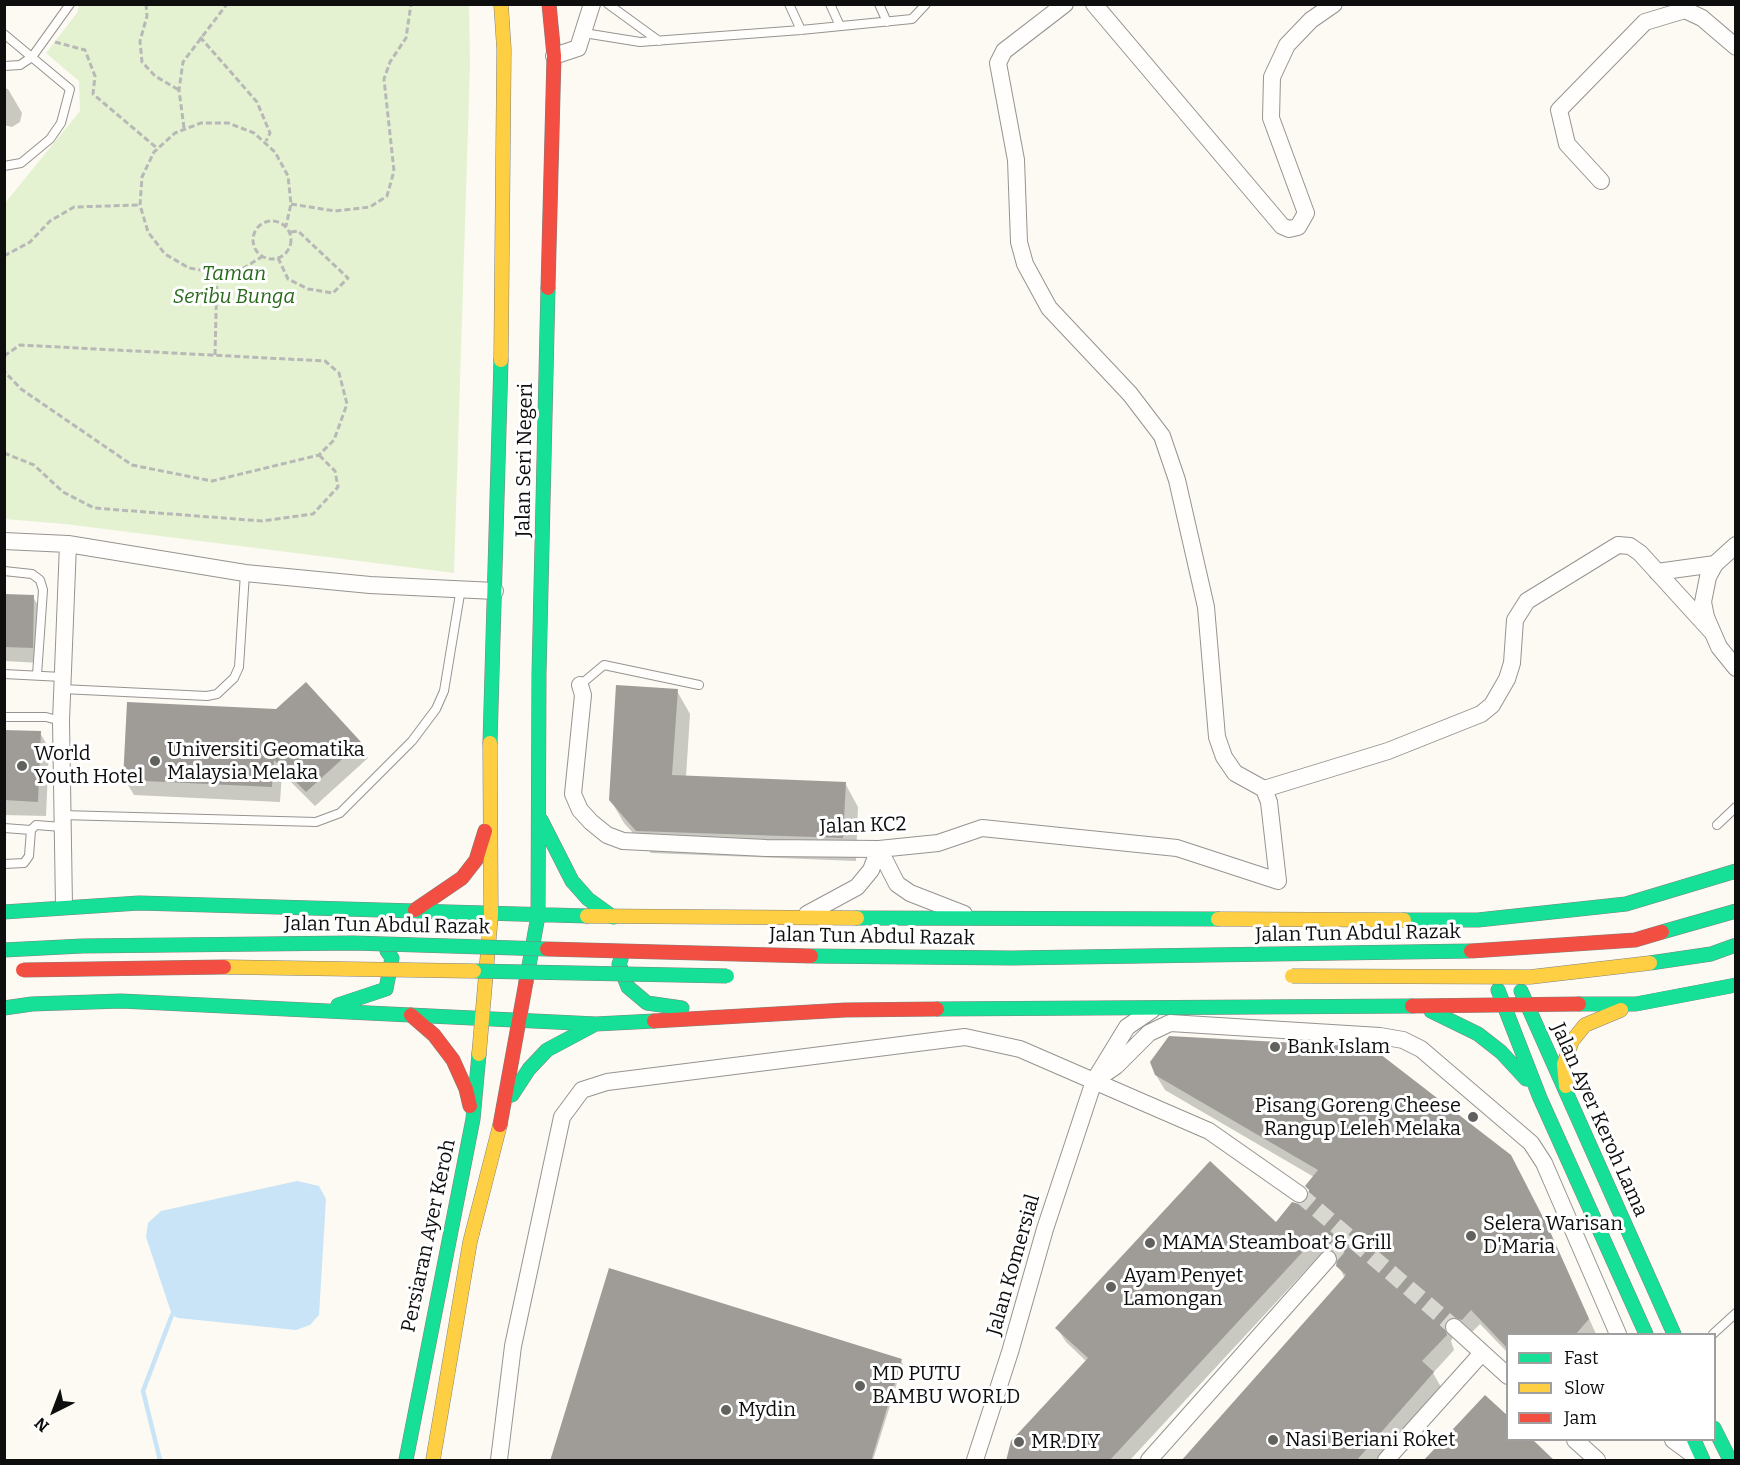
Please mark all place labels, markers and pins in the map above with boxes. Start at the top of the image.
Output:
place label: Universiti Geomatika Malaysia Melaka [167,738,365,785]
place label: World Youth Hotel [34,742,143,789]
marker: Universiti Geomatika Malaysia Melaka [148,754,162,768]
marker: World Youth Hotel [15,759,29,773]
place label: Bank Islam [1287,1035,1390,1059]
marker: Bank Islam [1268,1040,1282,1054]
place label: Pisang Goreng Cheese Rangup Leleh Melaka [1254,1094,1461,1141]
marker: Pisang Goreng Cheese Rangup Leleh Melaka [1466,1110,1480,1124]
place label: Selera Warisan D'Maria [1483,1212,1623,1259]
marker: Selera Warisan D'Maria [1464,1229,1478,1243]
place label: MAMA Steamboat & Grill [1162,1231,1392,1255]
marker: MAMA Steamboat & Grill [1143,1236,1157,1250]
place label: Ayam Penyet Lamongan [1123,1264,1243,1311]
marker: Ayam Penyet Lamongan [1104,1280,1118,1294]
place label: MD PUTU BAMBU WORLD [872,1362,1020,1409]
marker: MD PUTU BAMBU WORLD [853,1379,867,1393]
place label: Mydin [738,1398,796,1422]
marker: Mydin [719,1403,733,1417]
place label: Nasi Beriani Roket [1285,1428,1455,1452]
place label: MR.DIY [1031,1430,1100,1454]
marker: Nasi Beriani Roket [1266,1433,1280,1447]
marker: MR.DIY [1012,1435,1026,1449]

